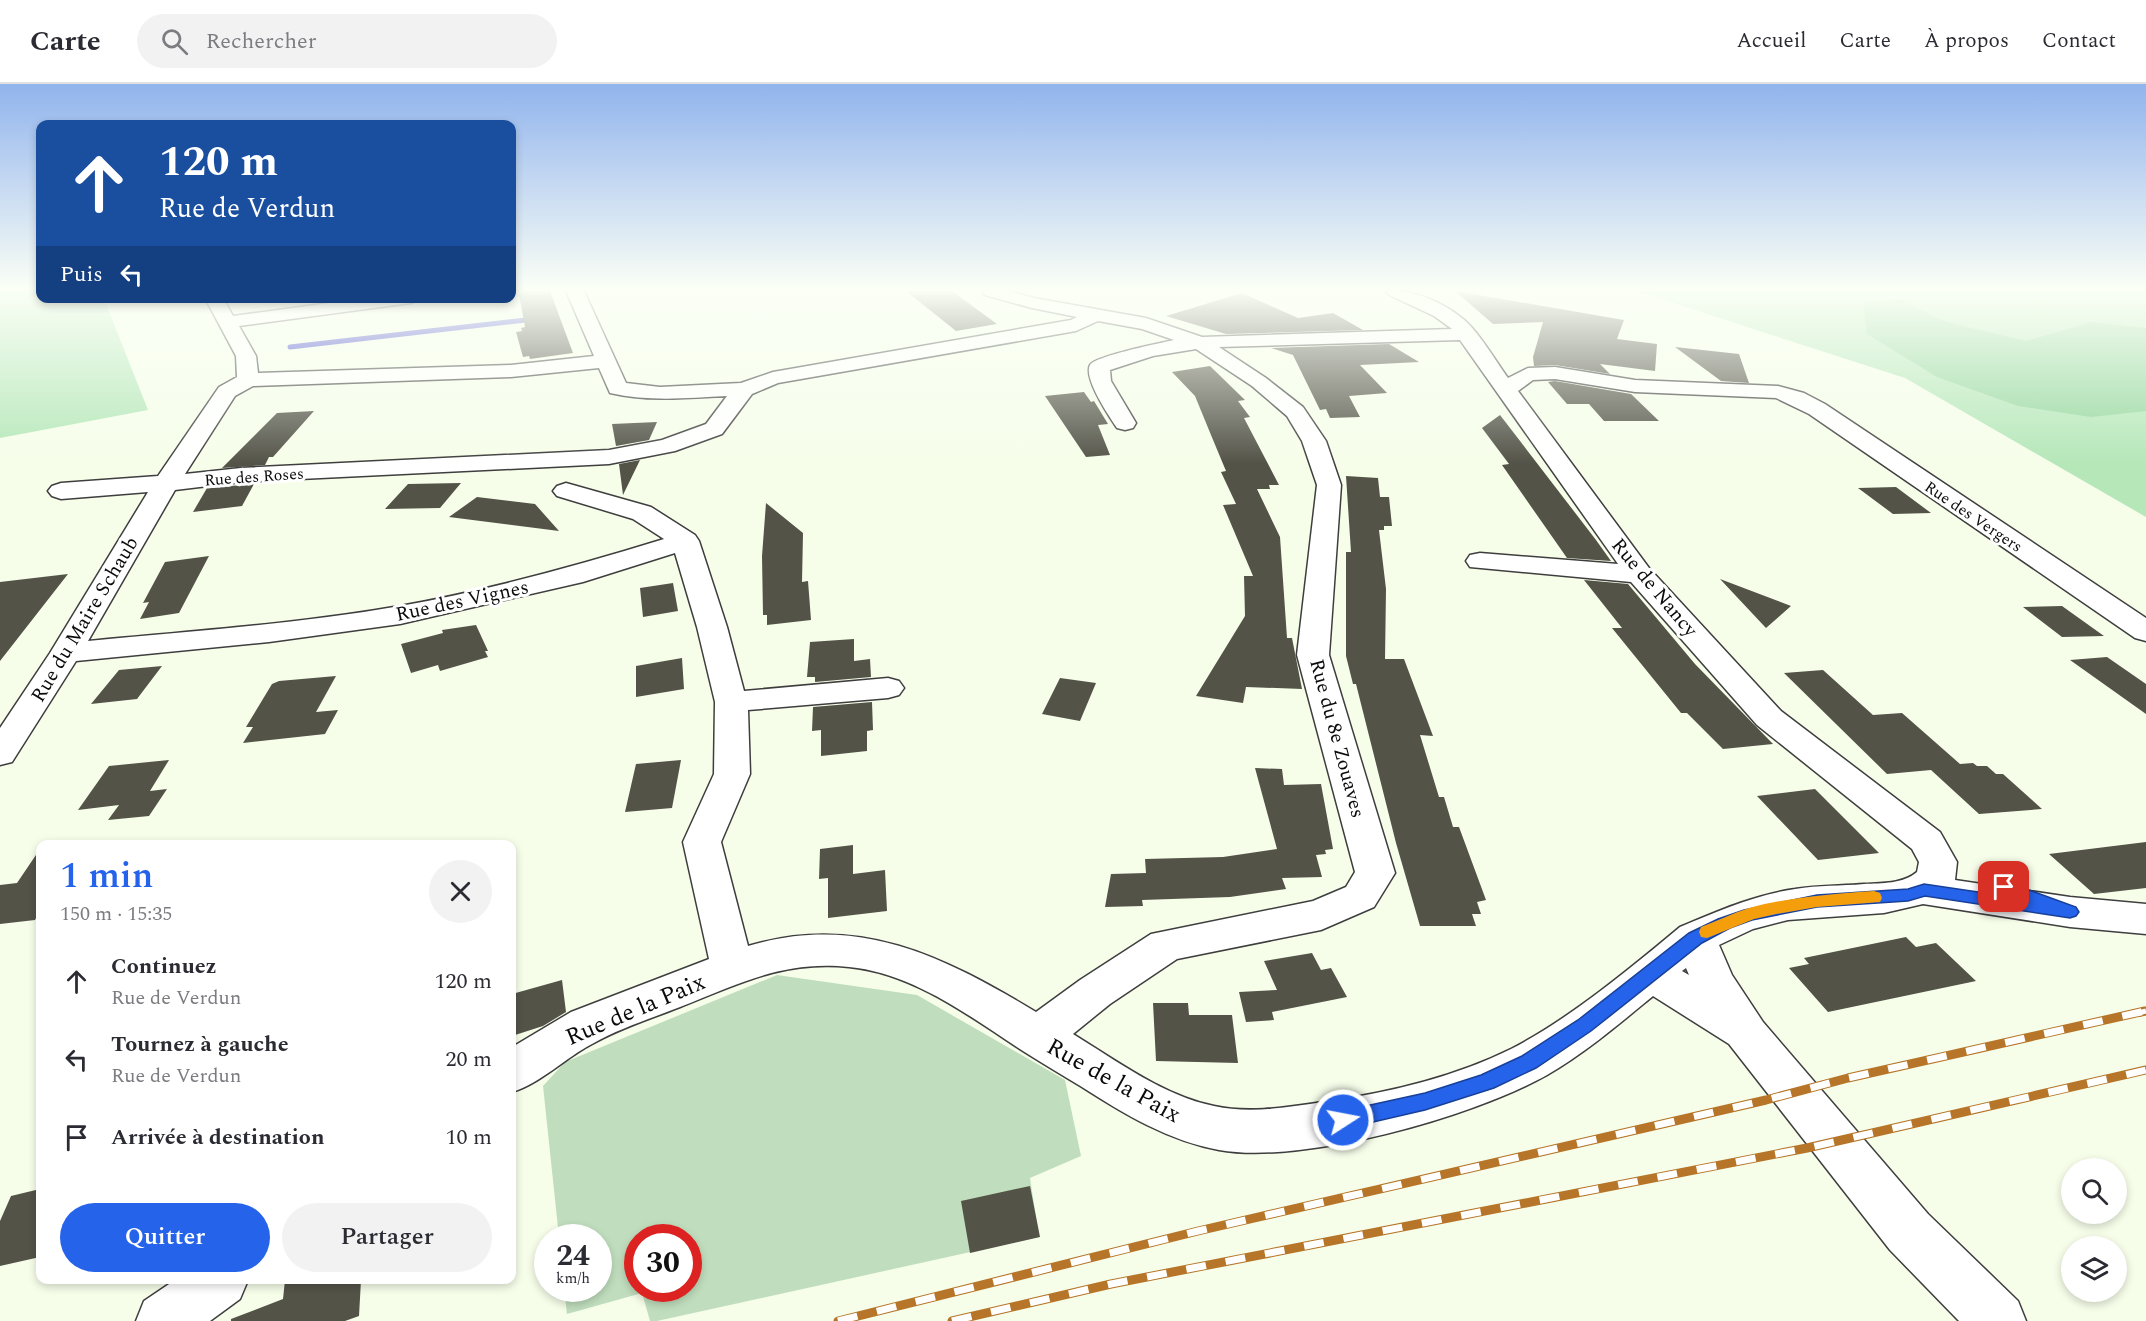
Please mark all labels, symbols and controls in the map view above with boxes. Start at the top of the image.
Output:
search box [137,14,557,68]
text: Carte [30,20,101,63]
icon: search [158,25,191,58]
text: Rechercher [206,25,316,58]
text: Accueil [1736,25,1807,57]
text: Carte [1840,25,1891,57]
text: À propos [1924,25,2009,57]
text: Contact [2042,25,2116,57]
text: 120 m [159,131,278,194]
icon: ahead [60,144,138,222]
text: Rue de Verdun [159,188,335,230]
text: Puis [60,258,103,291]
icon: left [115,258,148,291]
street label: Rue des Roses [204,462,305,492]
street label: Rue des Vergers [1920,475,2027,559]
street label: Rue du Maire Schaub [23,531,146,708]
street label: Rue de Nancy [1604,532,1706,645]
street label: Rue des Vignes [393,572,532,630]
street label: Rue du 8e Zouaves [1301,655,1373,821]
text: 1 min [60,849,153,904]
button: close [429,860,492,923]
pin [1978,861,2029,912]
icon: arrive [1987,870,2020,903]
text: 150 m · 15:35 [60,899,172,929]
text: Continuez [111,950,217,983]
street label: Rue de la Paix [560,964,711,1056]
icon: ahead [60,965,93,998]
text: 120 m [435,965,492,998]
text: Rue de Verdun [111,983,241,1013]
text: Tournez à gauche [111,1028,289,1061]
street label: Rue de la Paix [1040,1029,1187,1133]
icon: left [60,1043,93,1076]
text: 20 m [446,1043,492,1076]
text: Rue de Verdun [111,1061,241,1091]
position arrow [1311,1088,1375,1152]
icon: arrive [60,1121,93,1154]
text: Arrivée à destination [111,1121,325,1154]
text: 10 m [446,1121,492,1154]
map controls [2061,1158,2127,1302]
button: search [2061,1158,2127,1224]
button: Quitter [60,1203,270,1272]
button: Partager [282,1203,492,1272]
speed limit sign: 30 [624,1224,702,1302]
text: 24 [556,1233,590,1279]
button: layers [2061,1236,2127,1302]
text: km/h [556,1267,590,1290]

